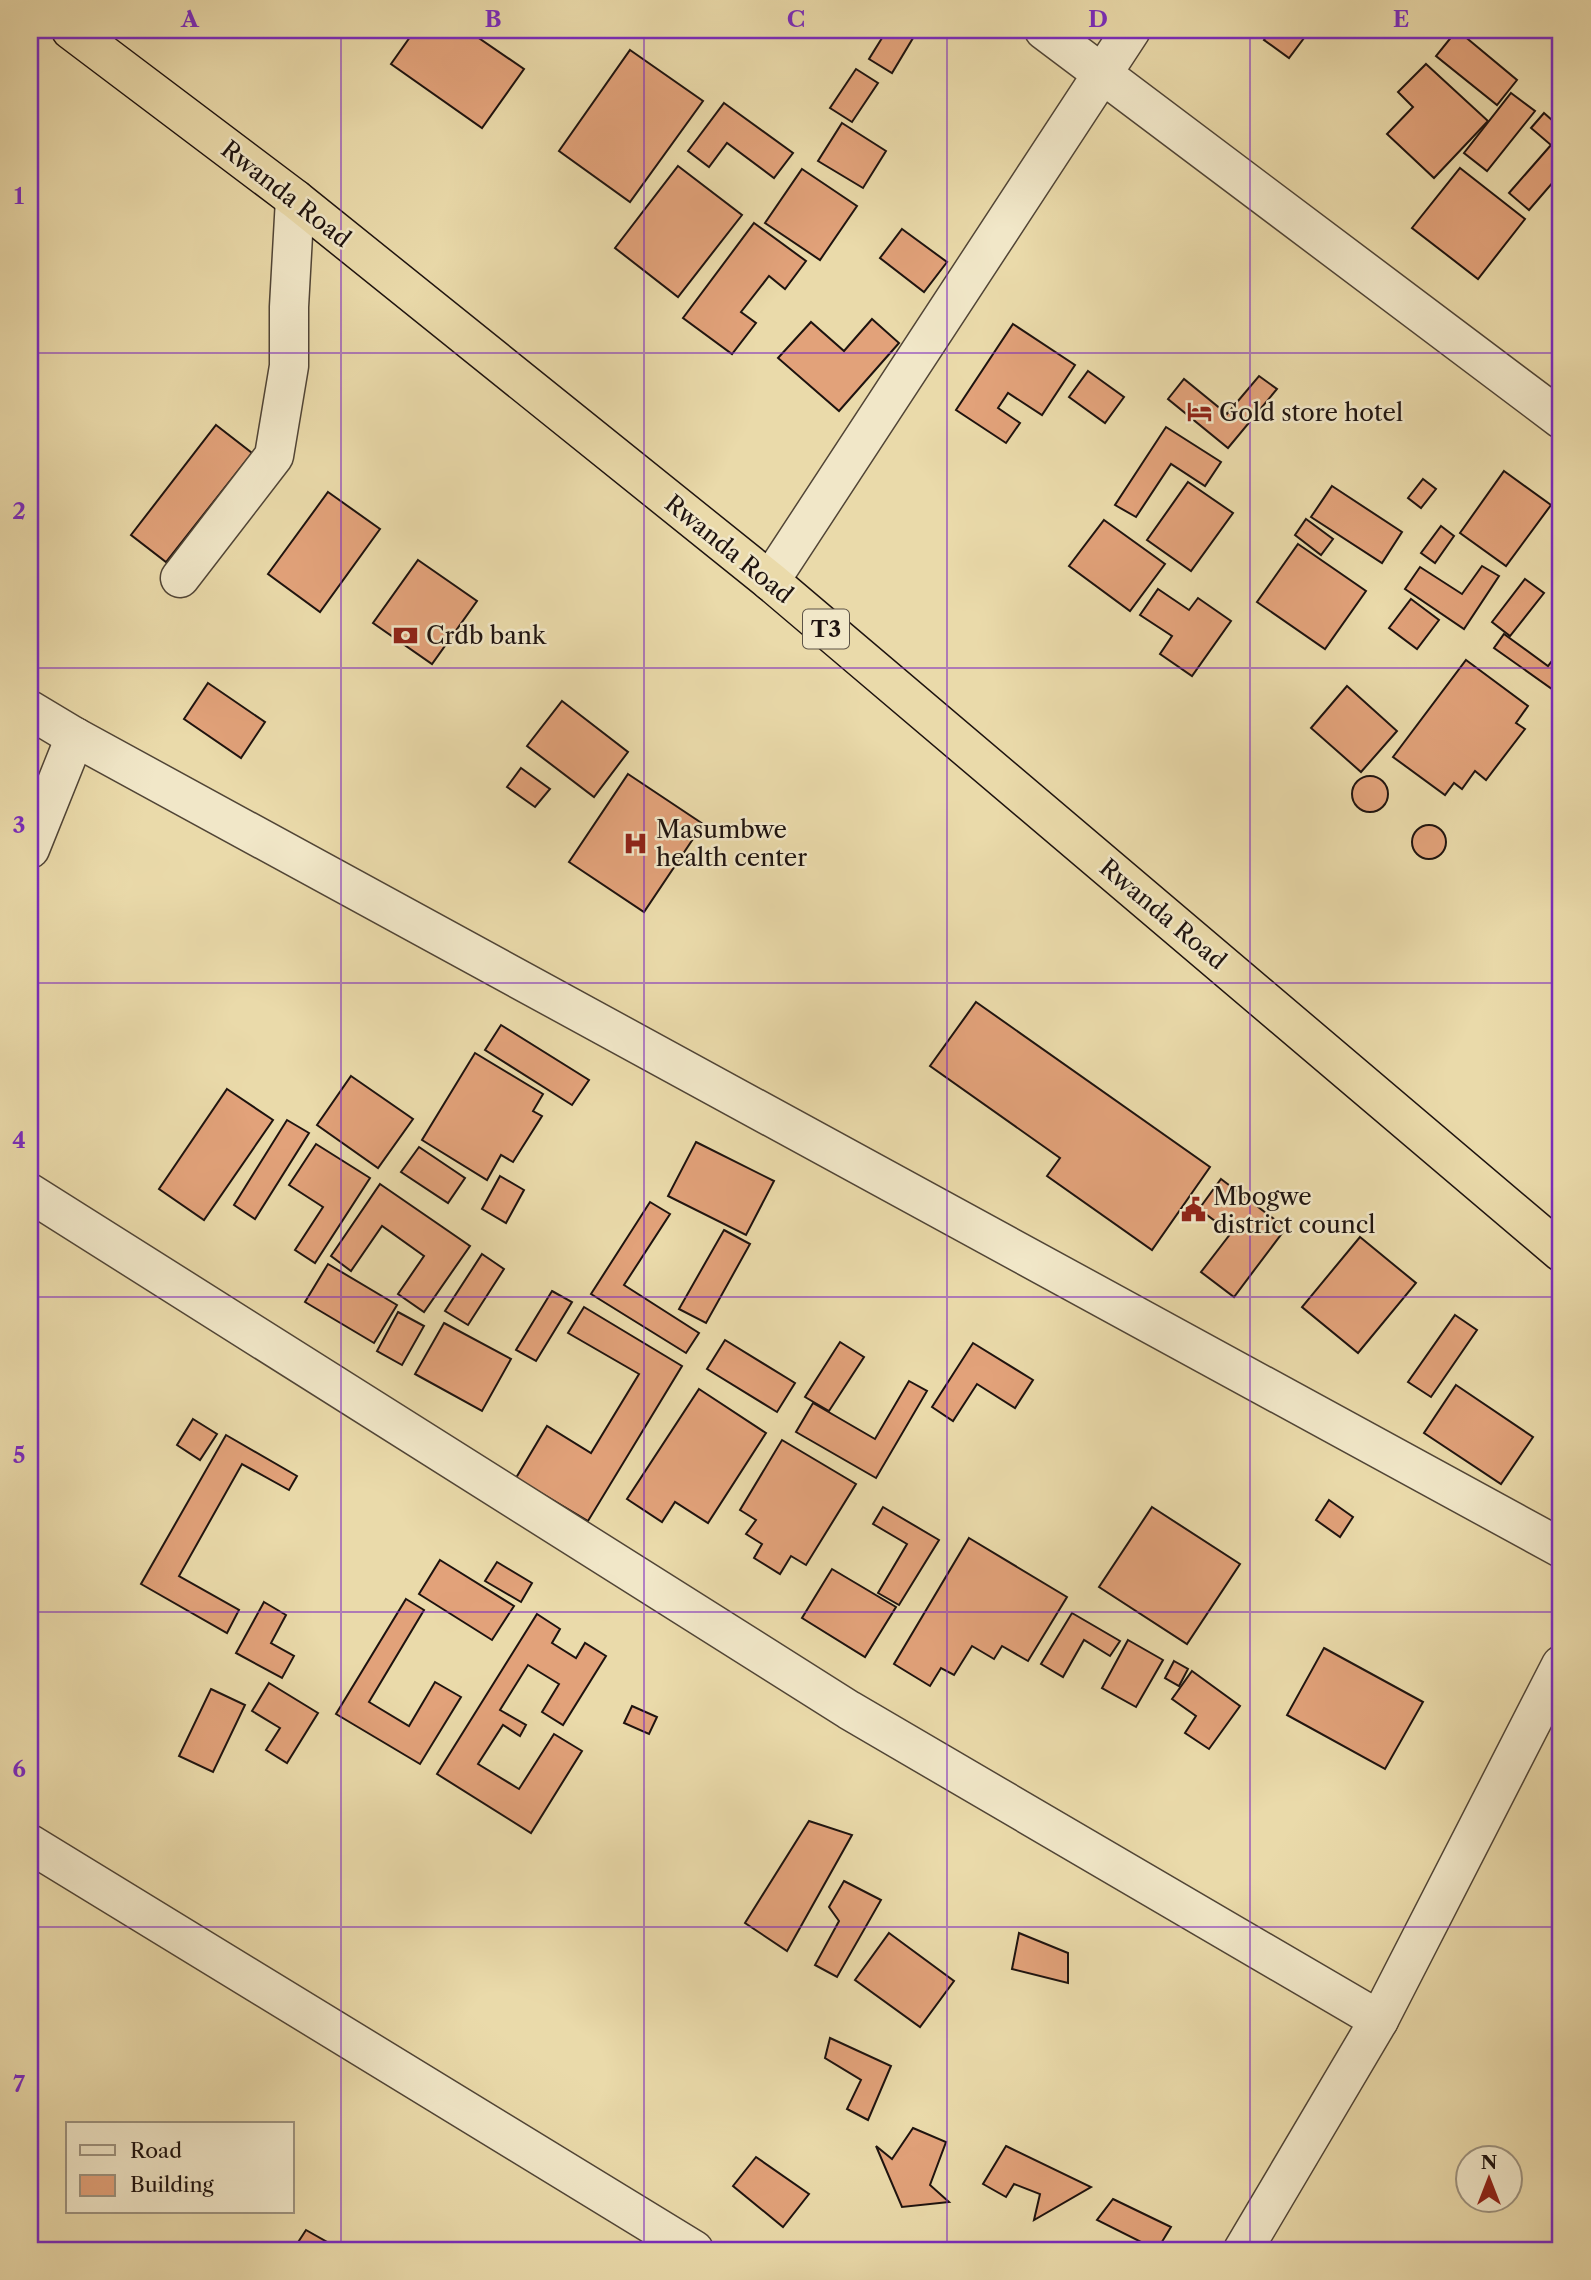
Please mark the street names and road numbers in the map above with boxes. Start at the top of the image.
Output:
street label: Rwanda Road [215,134,357,254]
street label: Rwanda Road [659,489,799,610]
road number: T3 [803,610,849,649]
street label: Rwanda Road [1094,853,1233,976]

